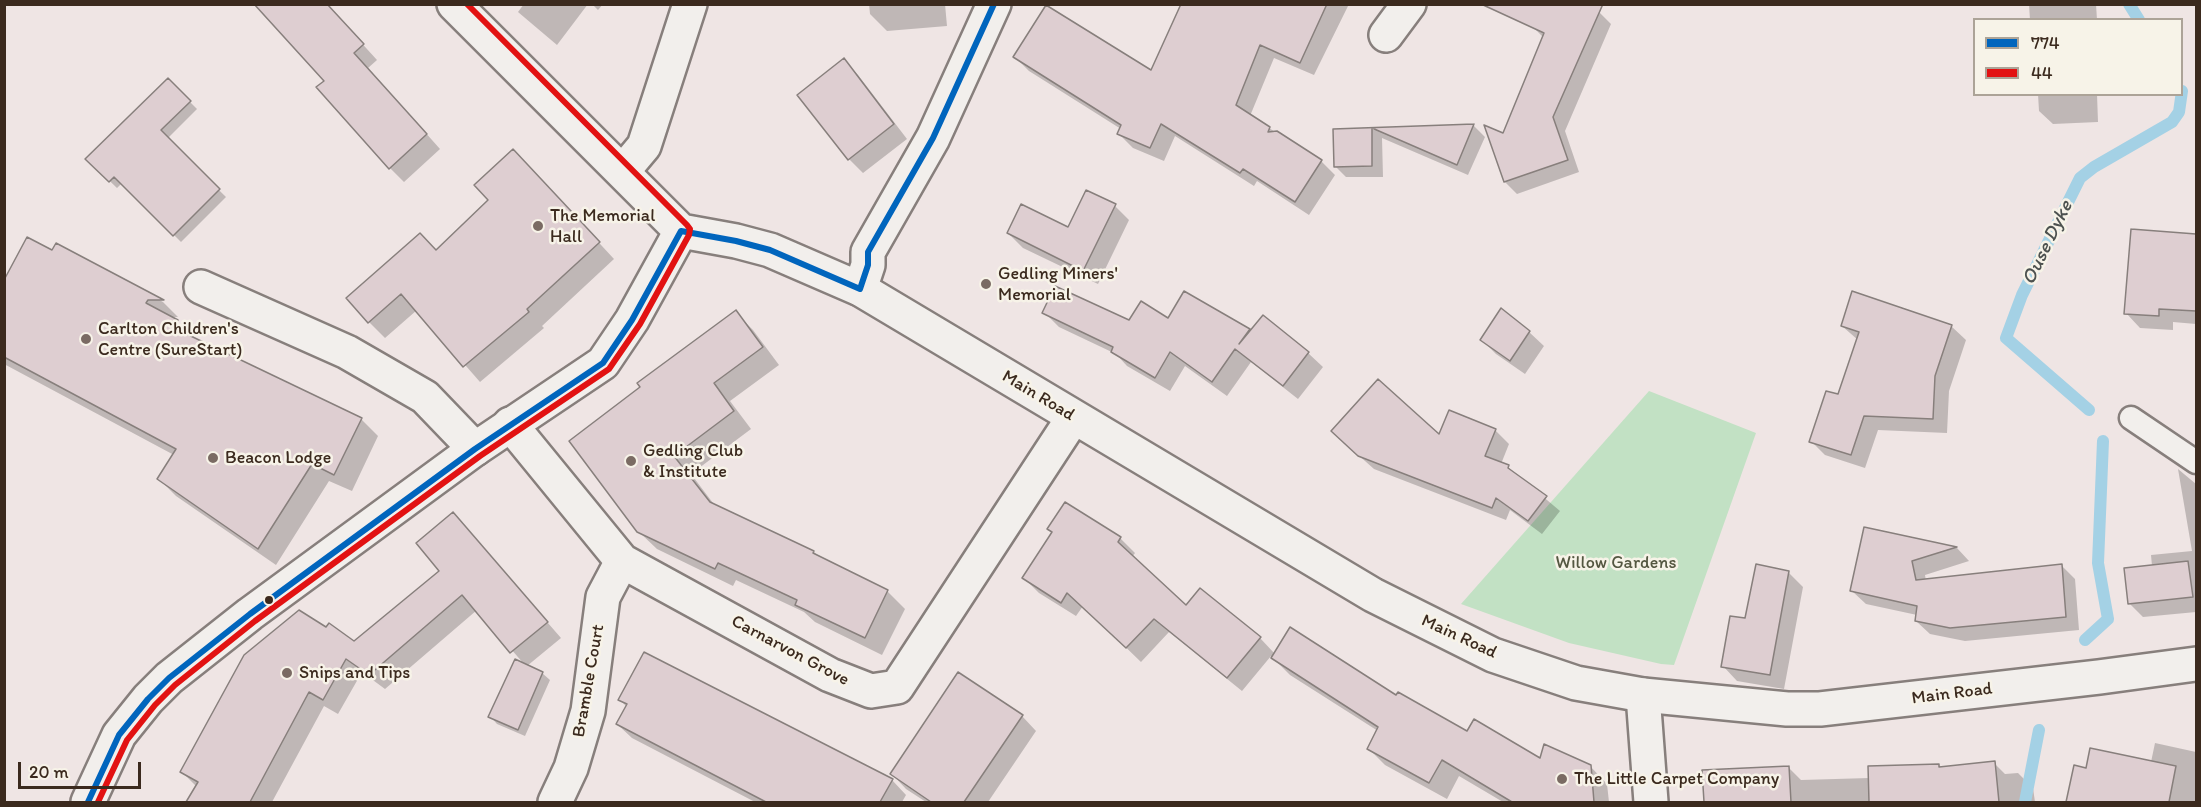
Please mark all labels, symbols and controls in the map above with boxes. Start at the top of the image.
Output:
legend [1973,18,2183,96]
text: 774 [2031,32,2060,54]
text: 44 [2031,62,2053,84]
water label: Ouse Dyke [2017,197,2079,289]
place label: The Memorial Hall [550,205,655,248]
marker: The Memorial Hall [531,219,545,233]
place label: Gedling Miners' Memorial [998,263,1118,306]
marker: Gedling Miners' Memorial [979,277,993,291]
place label: Carlton Children's Centre (SureStart) [98,318,242,360]
marker: Carlton Children's Centre (SureStart) [79,332,93,346]
street label: Main Road [998,366,1078,426]
place label: Gedling Club & Institute [643,440,743,482]
place label: Beacon Lodge [225,447,331,469]
marker: Beacon Lodge [206,451,220,465]
marker: Gedling Club & Institute [624,454,638,468]
park label: Willow Gardens [1556,552,1676,574]
unlabelled marker [263,594,275,606]
street label: Main Road [1418,610,1500,664]
street label: Carnarvon Grove [727,611,853,691]
street label: Bramble Court [568,623,610,739]
place label: Snips and Tips [299,662,410,684]
marker: Snips and Tips [280,666,294,680]
street label: Main Road [1910,678,1994,710]
scale bar [21,750,144,788]
text: 20 m [29,761,69,783]
place label: The Little Carpet Company [1574,768,1779,790]
marker: The Little Carpet Company [1555,772,1569,786]

